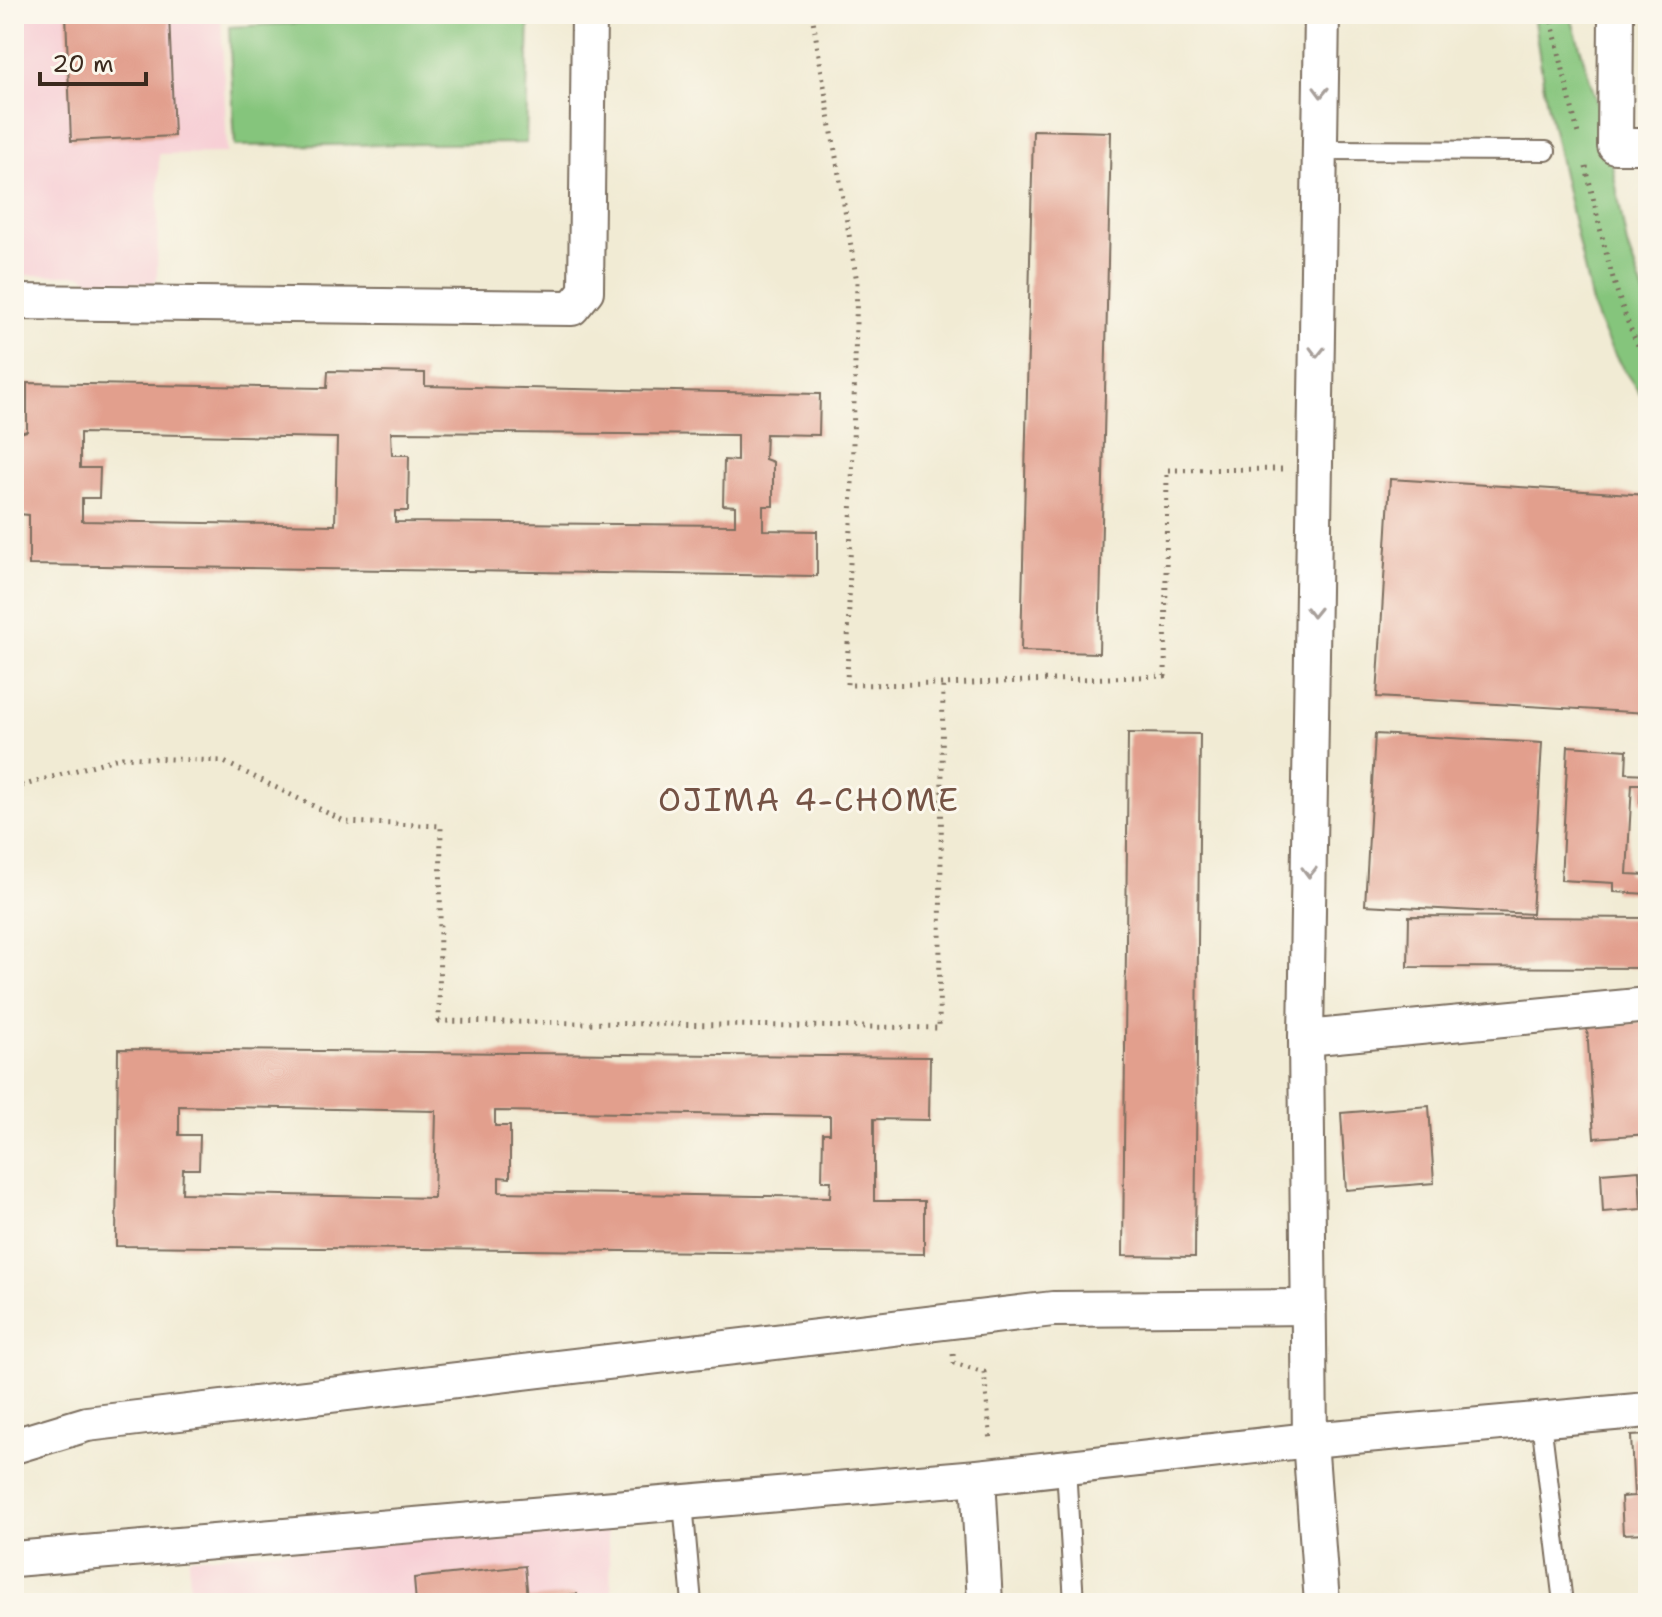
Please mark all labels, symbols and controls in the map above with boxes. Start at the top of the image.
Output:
scale bar [40,36,146,86]
text: 20 m [52,48,114,80]
one-way arrow [1312,86,1330,99]
one-way arrow [1308,346,1325,359]
one-way arrow [1304,606,1321,619]
district label: OJIMA 4-CHOME [658,778,960,821]
one-way arrow [1300,866,1318,879]

